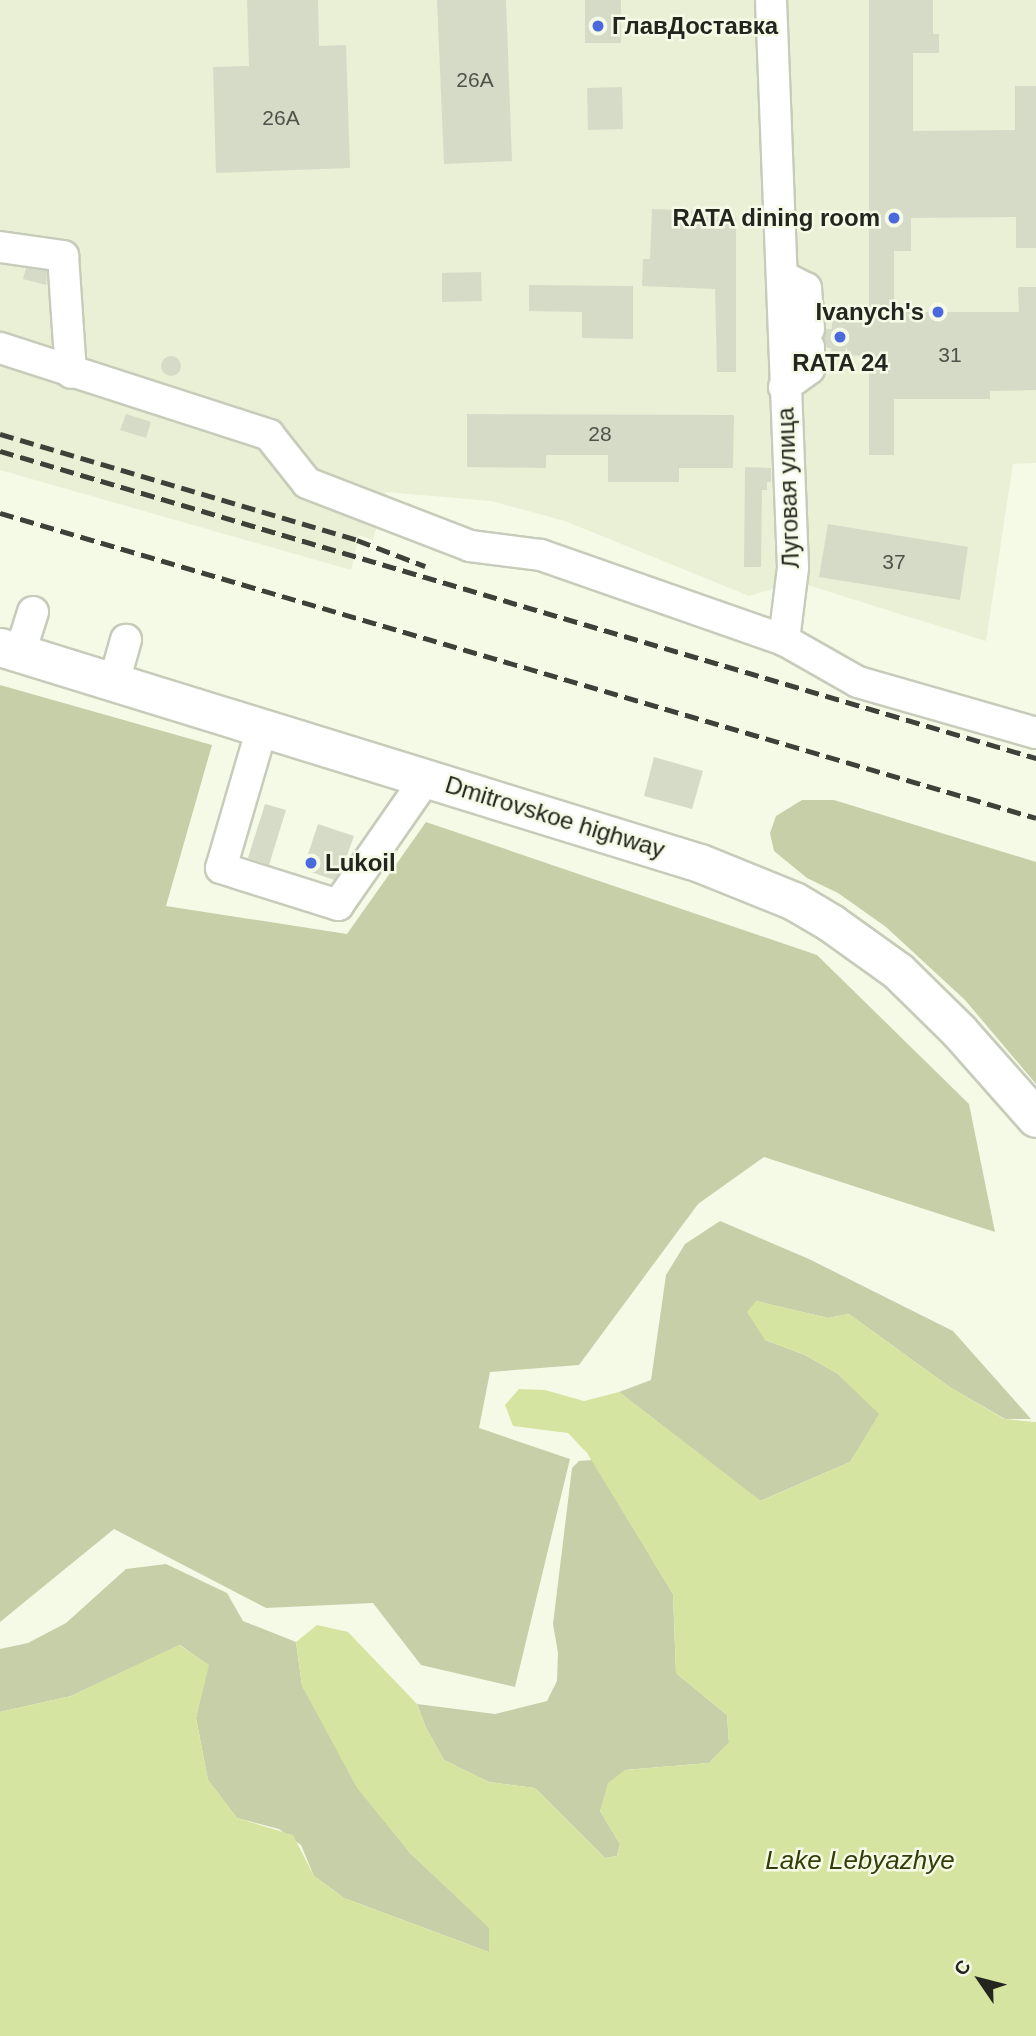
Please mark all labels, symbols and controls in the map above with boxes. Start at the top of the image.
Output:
place label: ГлавДоставка [612,12,778,40]
marker: ГлавДоставка [590,18,606,34]
house number: 26А [456,67,494,93]
house number: 26А [262,105,300,131]
place label: RATA dining room [672,204,880,232]
marker: RATA dining room [886,210,902,226]
place label: Ivanych's [816,298,924,326]
marker: Ivanych's [930,304,946,320]
marker: RATA 24 [832,329,848,345]
house number: 31 [938,342,962,368]
place label: RATA 24 [792,349,888,377]
street label: Луговая улица [771,407,805,569]
house number: 28 [588,421,612,447]
house number: 37 [882,549,906,575]
street label: Dmitrovskoe highway [442,770,668,864]
place label: Lukoil [325,849,396,877]
marker: Lukoil [303,855,319,871]
water label: Lake Lebyazhye [765,1845,955,1877]
north arrow [945,1945,1015,2015]
text: С [950,1956,975,1979]

